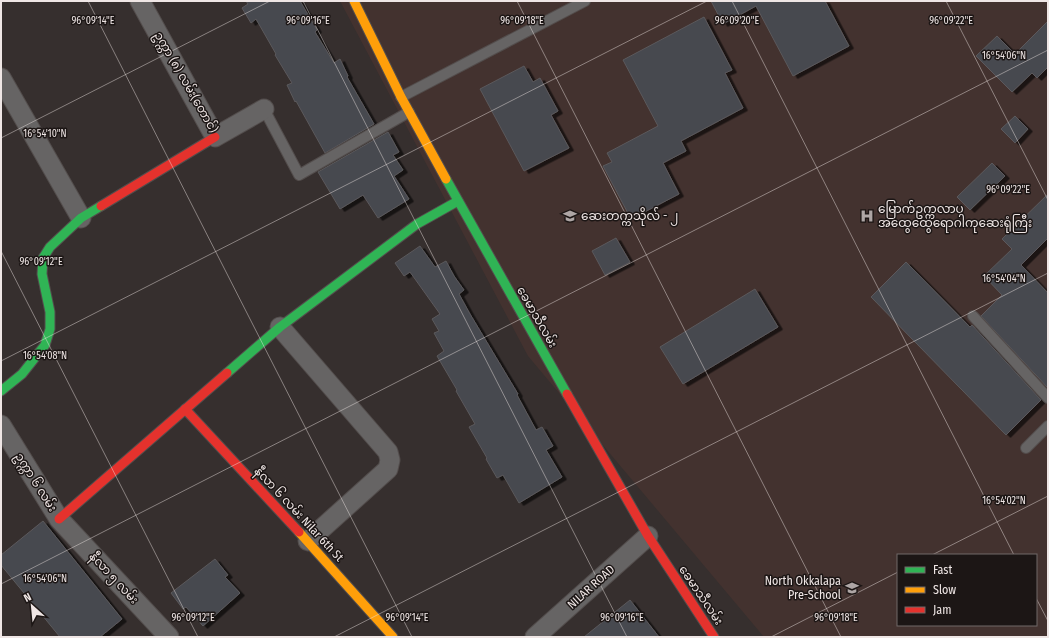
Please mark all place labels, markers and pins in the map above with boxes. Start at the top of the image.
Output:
place label: မြောက်ဥက္ကလာပ အထွေထွေရောဂါကုဆေးရုံကြီး [878,200,1032,233]
place label: ဆေးတက္ကသိုလ် - ၂ [581,207,678,226]
school or university icon: ဆေးတက္ကသိုလ် - ၂ [562,208,578,224]
hospital icon: မြောက်ဥက္ကလာပ အထွေထွေရောဂါကုဆေးရုံကြီး [859,208,875,224]
place label: North Okkalapa Pre-School [765,574,841,602]
school or university icon: North Okkalapa Pre-School [844,580,860,596]

